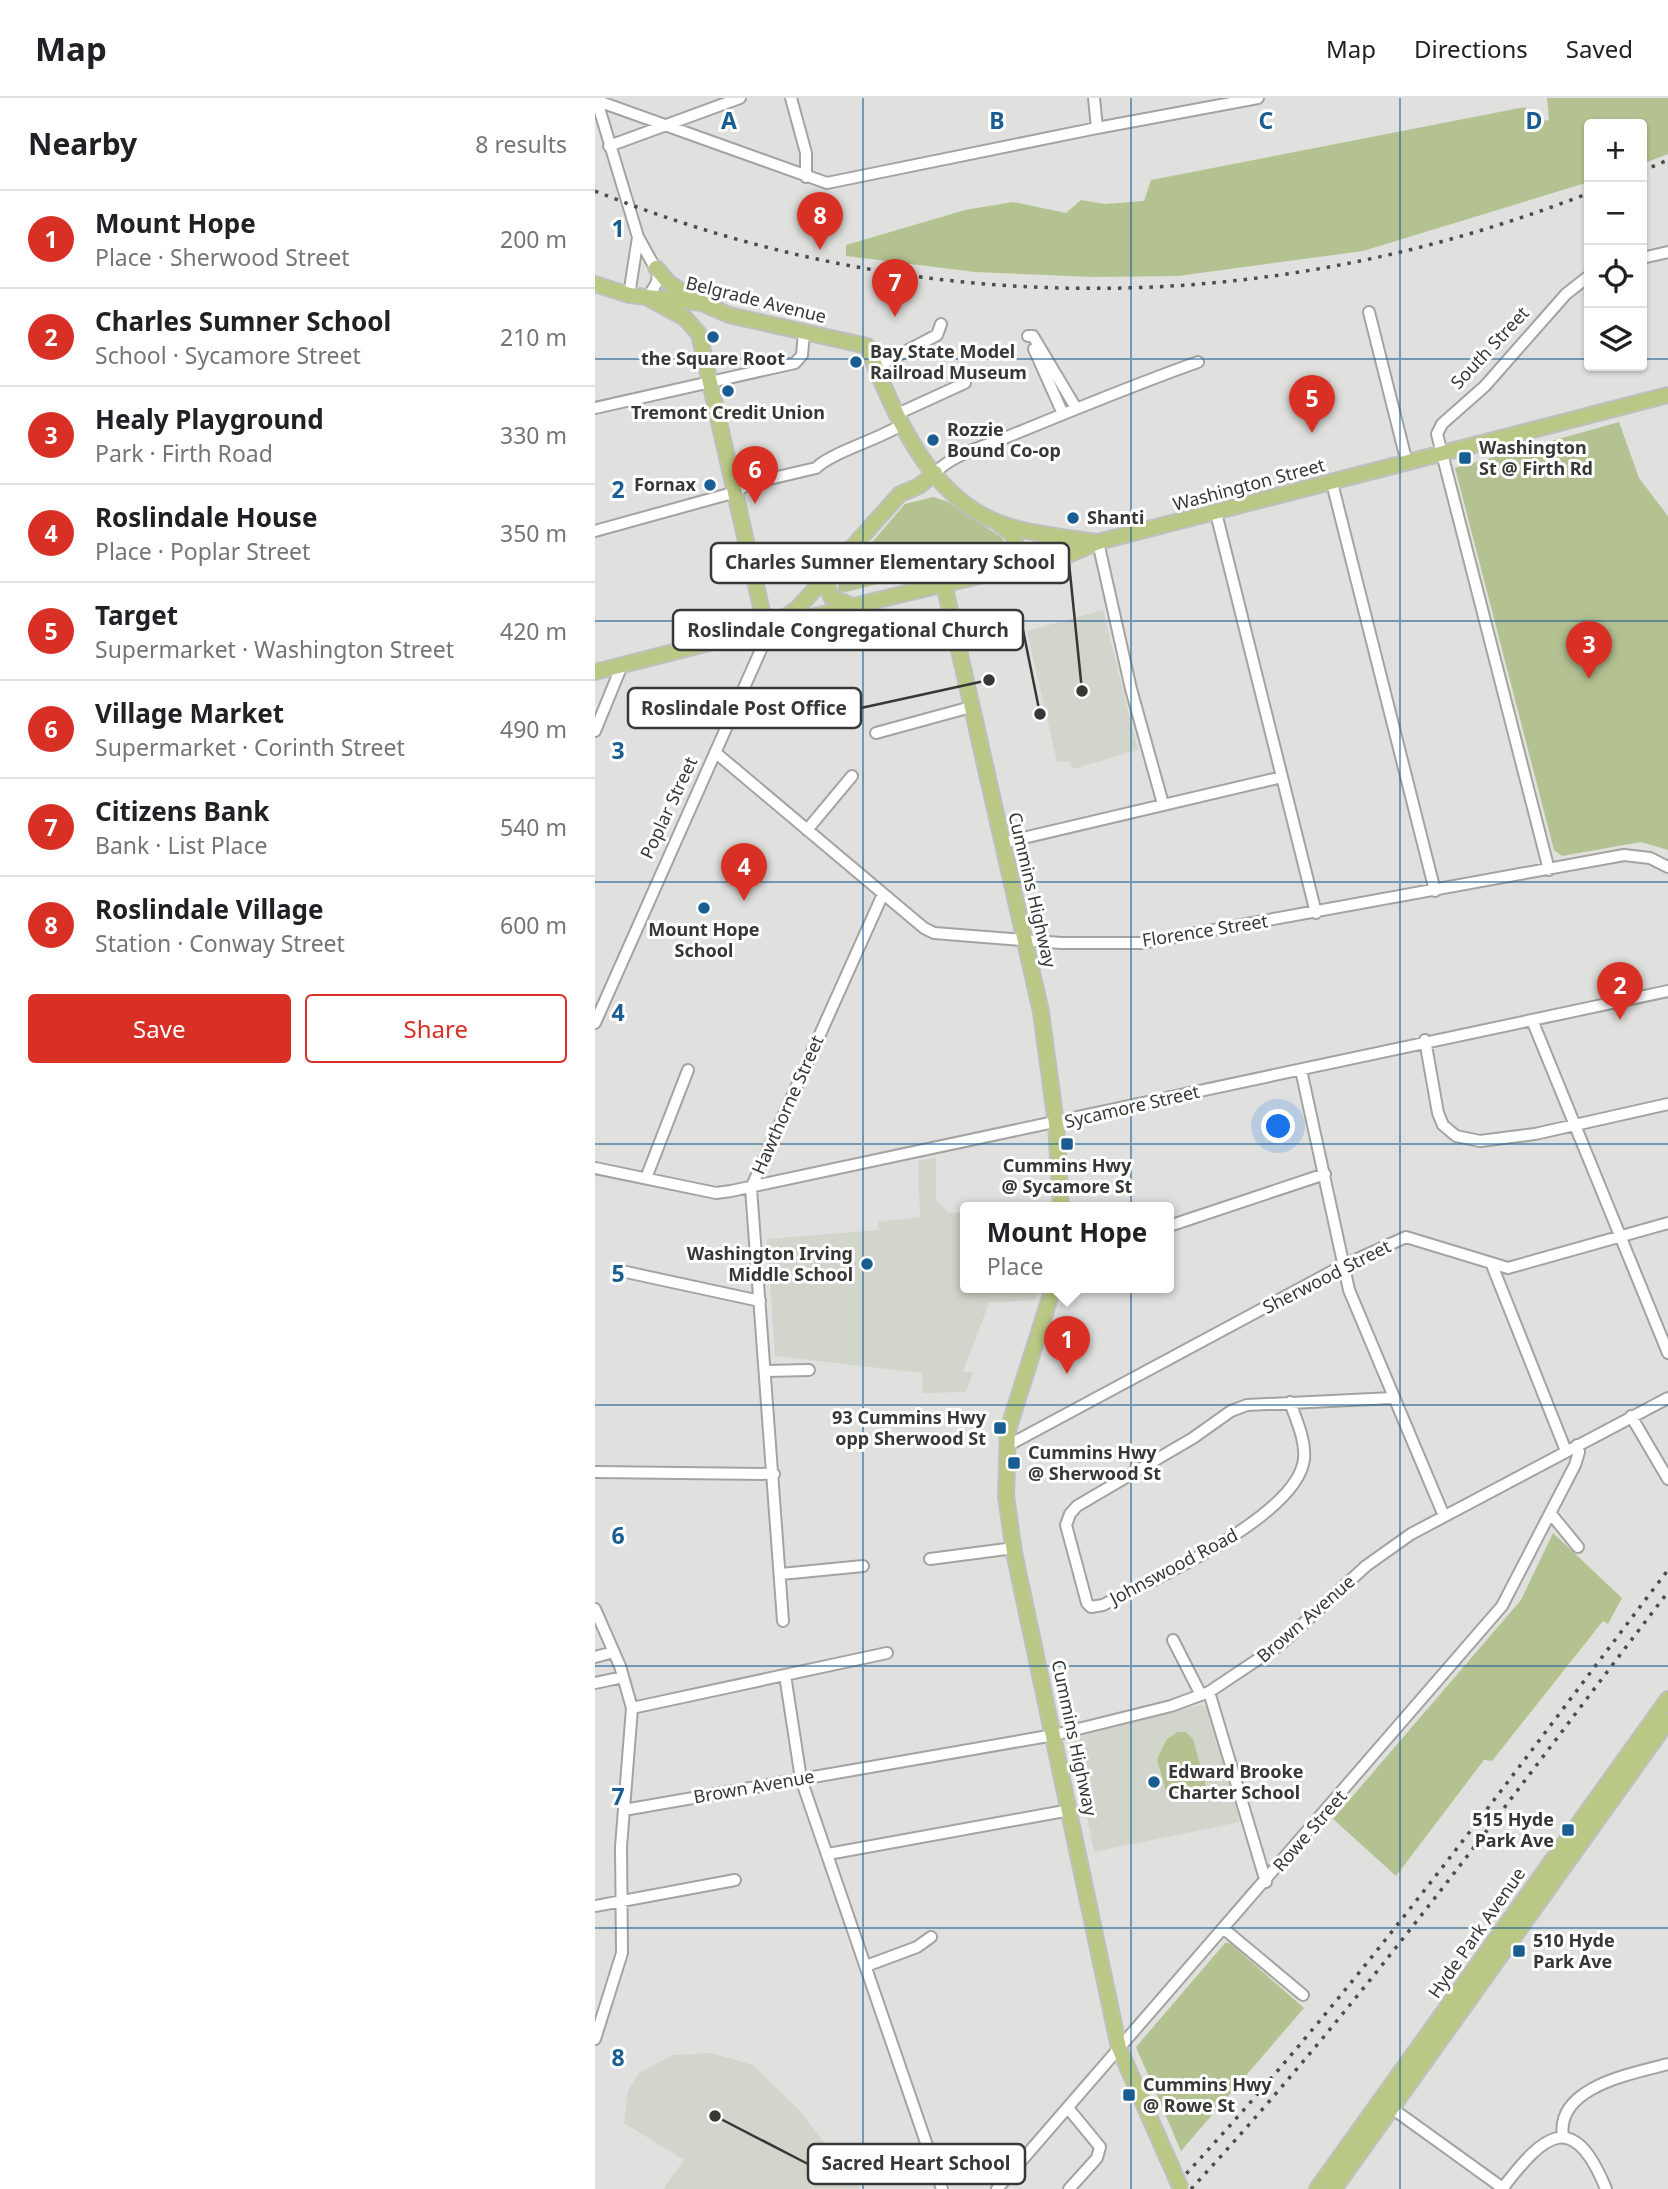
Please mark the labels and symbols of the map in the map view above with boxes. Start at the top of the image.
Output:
text: A [721,104,737,136]
text: B [989,104,1005,136]
text: C [1259,104,1274,136]
text: D [1526,104,1542,136]
pin: 8 [797,192,843,250]
text: 1 [611,212,625,244]
pin: 7 [872,259,918,317]
street label: Belgrade Avenue [684,270,829,328]
street label: South Street [1445,301,1534,394]
marker: the Square Root [705,329,721,345]
place label: Bay State Model Railroad Museum [870,339,1027,384]
place label: the Square Root [641,346,785,370]
marker: Bay State Model Railroad Museum [848,354,864,370]
pin: 5 [1289,375,1335,433]
marker: Tremont Credit Union [720,383,736,399]
place label: Tremont Credit Union [631,400,825,424]
place label: Rozzie Bound Co-op [947,417,1061,462]
marker: Rozzie Bound Co-op [925,432,941,448]
place label: Washington St @ Firth Rd [1479,435,1593,480]
pin: 6 [732,446,778,504]
marker: Washington St @ Firth Rd [1457,450,1473,466]
street label: Washington Street [1170,452,1328,516]
place label: Fornax [634,472,697,496]
text: 2 [611,473,625,505]
marker: Fornax [702,477,718,493]
place label: Shanti [1087,505,1144,529]
marker: Shanti [1065,510,1081,526]
callout: Charles Sumner Elementary School [711,543,1069,583]
text: Charles Sumner Elementary School [725,549,1055,575]
callout: Roslindale Congregational Church [673,610,1023,650]
text: Roslindale Congregational Church [687,617,1009,643]
pin: 3 [1566,621,1612,679]
callout: Roslindale Post Office [628,688,861,728]
text: Roslindale Post Office [641,695,847,721]
text: 3 [611,734,625,766]
street label: Poplar Street [634,752,702,862]
street label: Cummins Highway [1003,810,1063,971]
pin: 4 [721,843,767,901]
marker: Mount Hope School [696,900,712,916]
street label: Florence Street [1140,908,1270,952]
place label: Mount Hope School [648,917,760,962]
pin: 2 [1597,962,1643,1020]
text: 4 [611,996,625,1028]
street label: Hawthorne Street [746,1031,829,1178]
street label: Sycamore Street [1062,1079,1202,1133]
your location [1261,1109,1295,1143]
marker: Cummins Hwy @ Sycamore St [1059,1136,1075,1152]
place label: Cummins Hwy @ Sycamore St [1002,1153,1133,1198]
street label: Sherwood Street [1258,1233,1395,1319]
place label: Washington Irving Middle School [687,1241,853,1286]
marker: Washington Irving Middle School [859,1256,875,1272]
text: 5 [611,1257,625,1289]
pin: 1 [1044,1316,1090,1374]
place label: 93 Cummins Hwy opp Sherwood St [832,1405,987,1450]
marker: 93 Cummins Hwy opp Sherwood St [992,1420,1008,1436]
place label: Cummins Hwy @ Sherwood St [1028,1440,1161,1485]
marker: Cummins Hwy @ Sherwood St [1006,1455,1022,1471]
text: 6 [611,1519,625,1551]
street label: Johnswood Road [1104,1522,1242,1611]
street label: Brown Avenue [1251,1569,1359,1667]
street label: Cummins Highway [1047,1658,1103,1819]
place label: Edward Brooke Charter School [1168,1759,1303,1804]
street label: Brown Avenue [691,1764,816,1808]
marker: Edward Brooke Charter School [1146,1774,1162,1790]
text: 7 [611,1780,625,1812]
street label: Rowe Street [1267,1784,1352,1876]
place label: 515 Hyde Park Ave [1472,1807,1554,1852]
marker: 515 Hyde Park Ave [1560,1822,1576,1838]
street label: Hyde Park Avenue [1422,1862,1530,2003]
place label: 510 Hyde Park Ave [1533,1928,1615,1973]
marker: 510 Hyde Park Ave [1511,1943,1527,1959]
text: 8 [611,2041,625,2073]
place label: Cummins Hwy @ Rowe St [1143,2072,1272,2117]
marker: Cummins Hwy @ Rowe St [1121,2087,1137,2103]
callout: Sacred Heart School [808,2144,1025,2184]
text: Sacred Heart School [821,2150,1011,2176]

